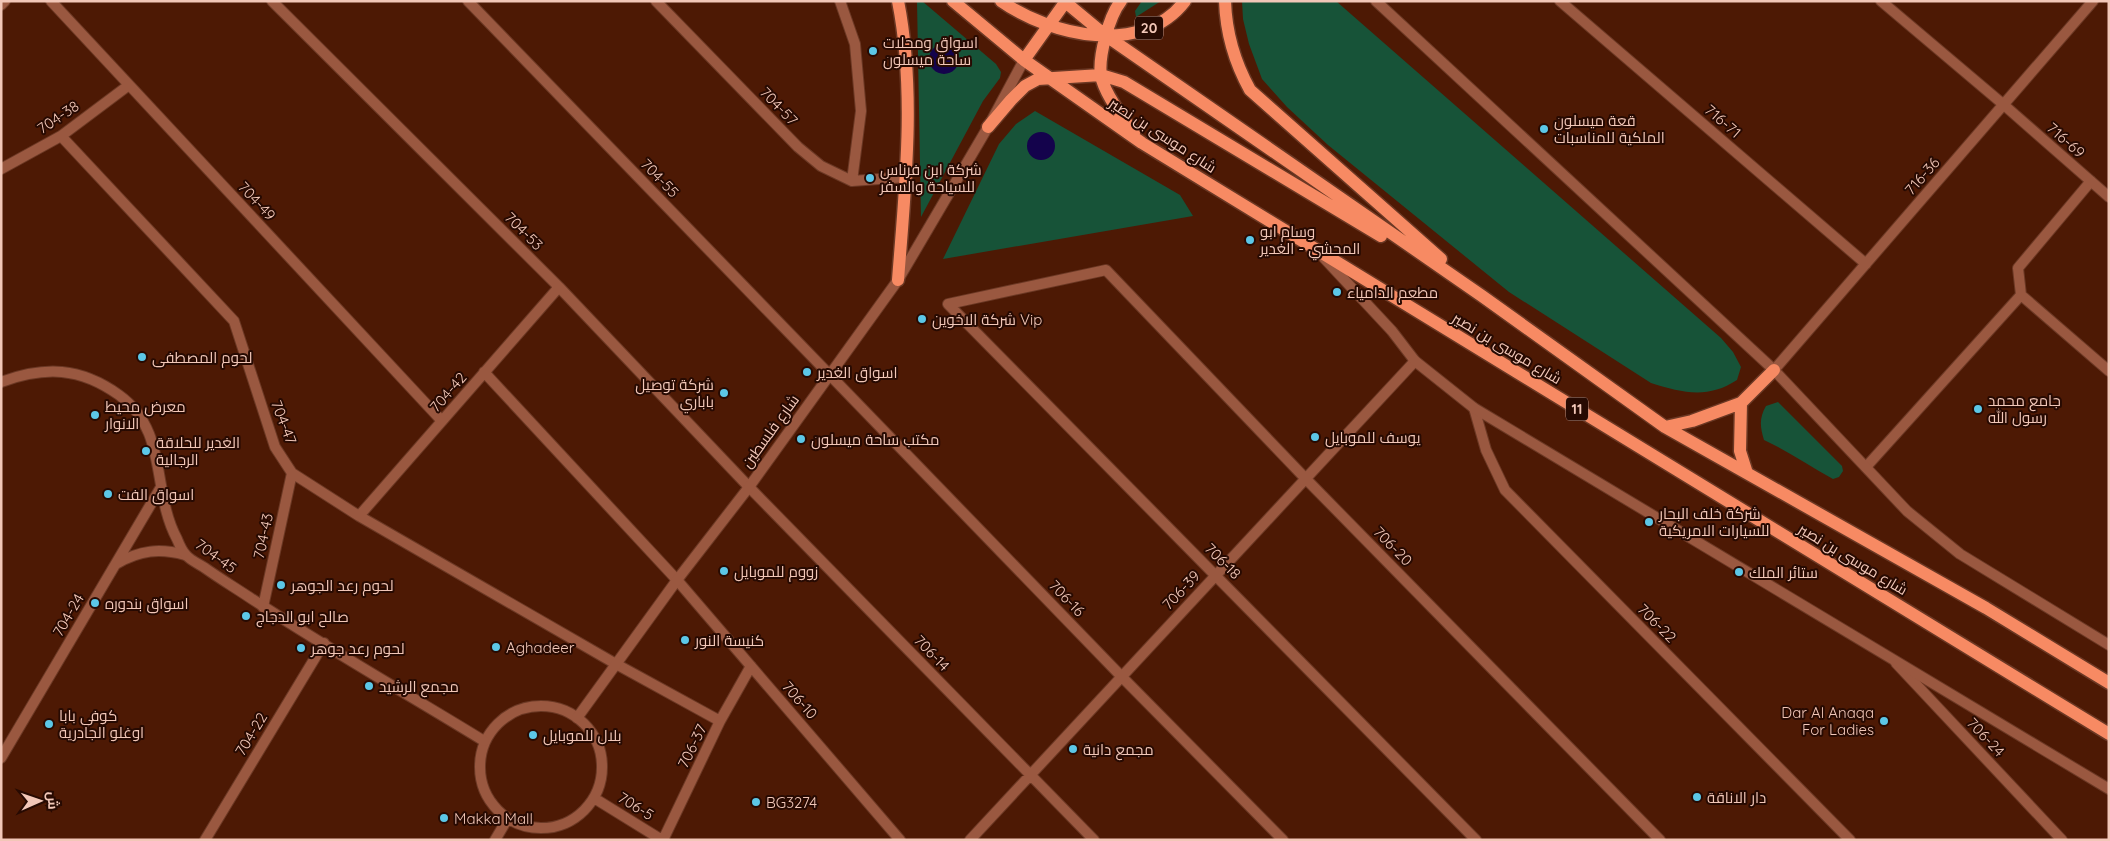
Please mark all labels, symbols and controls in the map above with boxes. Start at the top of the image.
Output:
road number: 20 [1135,16,1163,40]
place label: اسواق ومحلات ساحة ميسلون [883,33,978,70]
marker: اسواق ومحلات ساحة ميسلون [867,45,879,57]
street label: 704-57 [756,83,802,129]
street label: شارع موسى بن نصير [1104,93,1220,178]
street label: 704-38 [33,96,83,138]
street label: 716-71 [1701,100,1745,142]
place label: قعة ميسلون الملكية للمناسبات [1554,111,1665,147]
street label: 716-69 [2043,118,2089,162]
marker: قعة ميسلون الملكية للمناسبات [1538,123,1550,135]
street label: 716-36 [1900,153,1944,199]
street label: 704-55 [637,155,683,201]
place label: شركة ابن فرناس للسياحة والسفر [879,160,982,196]
marker: شركة ابن فرناس للسياحة والسفر [864,172,876,184]
street label: 704-49 [234,178,280,224]
street label: 704-53 [501,208,547,254]
place label: وسام ابو المحشي - الغدير [1259,222,1360,261]
marker: وسام ابو المحشي - الغدير [1244,234,1256,246]
place label: مطعم الدامياء [1347,283,1438,303]
marker: مطعم الدامياء [1331,286,1343,298]
street label: شارع موسى بن نصير [1447,307,1565,390]
place label: شركة الاخوين Vip [932,310,1042,330]
marker: شركة الاخوين Vip [916,313,928,325]
place label: لحوم المصطفى [152,348,253,368]
marker: لحوم المصطفى [136,351,148,363]
place label: اسواق الغدير [816,363,897,383]
marker: اسواق الغدير [801,366,813,378]
street label: 704-42 [426,368,470,416]
place label: شركة توصيل باباري [635,375,714,414]
marker: شركة توصيل باباري [718,387,730,399]
street label: شارع فلسطين [737,391,805,473]
place label: جامع محمد رسول الله [1988,391,2061,427]
place label: معرض محيط الانوار [104,397,186,433]
street label: 704-47 [267,397,301,447]
road number: 11 [1566,398,1588,420]
marker: جامع محمد رسول الله [1972,403,1984,415]
marker: معرض محيط الانوار [89,409,101,421]
place label: يوسف للموبايل [1325,428,1420,448]
place label: مكتب ساحة ميسلون [811,430,939,450]
marker: يوسف للموبايل [1309,431,1321,443]
place label: الغدير للحلاقة الرجالية [156,433,240,469]
marker: مكتب ساحة ميسلون [795,433,807,445]
marker: الغدير للحلاقة الرجالية [140,445,152,457]
place label: اسواق الفت [118,485,194,505]
marker: اسواق الفت [102,488,114,500]
place label: شركة خلف البحار للسيارات الامريكية [1658,504,1769,540]
street label: 704-43 [249,511,277,561]
marker: شركة خلف البحار للسيارات الامريكية [1643,516,1655,528]
street label: شارع موسى بن نصير [1793,518,1911,601]
street label: 706-20 [1370,522,1416,570]
street label: 704-45 [192,535,240,577]
street label: 706-18 [1201,539,1245,583]
place label: زووم للموبايل [734,562,818,582]
place label: ستائر الملك [1749,563,1818,582]
marker: زووم للموبايل [718,565,730,577]
street label: 706-39 [1158,566,1204,614]
marker: ستائر الملك [1733,566,1745,578]
place label: لحوم رعد الجوهر [290,576,394,596]
street label: 706-16 [1045,576,1089,620]
marker: لحوم رعد الجوهر [275,579,287,591]
street label: 704-24 [48,590,88,640]
place label: اسواق بندوره [105,594,189,614]
marker: اسواق بندوره [89,597,101,609]
street label: 706-22 [1634,600,1680,646]
place label: صالح ابو الدجاج [256,607,349,628]
marker: صالح ابو الدجاج [240,610,252,622]
place label: كنيسة النور [694,631,764,650]
street label: 706-14 [910,631,954,675]
marker: كنيسة النور [679,634,691,646]
place label: Aghadeer [506,638,575,657]
place label: لحوم رعد جوهر [310,639,405,659]
marker: Aghadeer [490,641,502,653]
marker: لحوم رعد جوهر [295,642,307,654]
place label: مجمع الرشيد [379,677,459,698]
street label: 706-10 [778,677,822,723]
marker: مجمع الرشيد [363,680,375,692]
place label: Dar Al Anaqa For Ladies [1781,703,1874,739]
place label: كوفي بابا اوغلو الجادرية [59,706,144,742]
street label: 704-22 [231,709,271,759]
street label: 706-24 [1963,714,2009,761]
marker: Dar Al Anaqa For Ladies [1878,715,1890,727]
marker: كوفي بابا اوغلو الجادرية [43,718,55,730]
street label: 706-37 [673,721,711,771]
place label: بلال للموبايل [543,726,622,746]
marker: بلال للموبايل [527,729,539,741]
place label: مجمع دانية [1083,740,1154,761]
marker: مجمع دانية [1067,743,1079,755]
north arrow [15,776,65,826]
street label: 706-5 [615,788,657,824]
place label: دار الاناقة [1707,788,1766,807]
text: ش [44,791,62,810]
marker: دار الاناقة [1691,791,1703,803]
place label: BG3274 [766,793,817,812]
marker: BG3274 [750,796,762,808]
place label: Makka Mall [454,809,533,828]
marker: Makka Mall [438,812,450,824]

